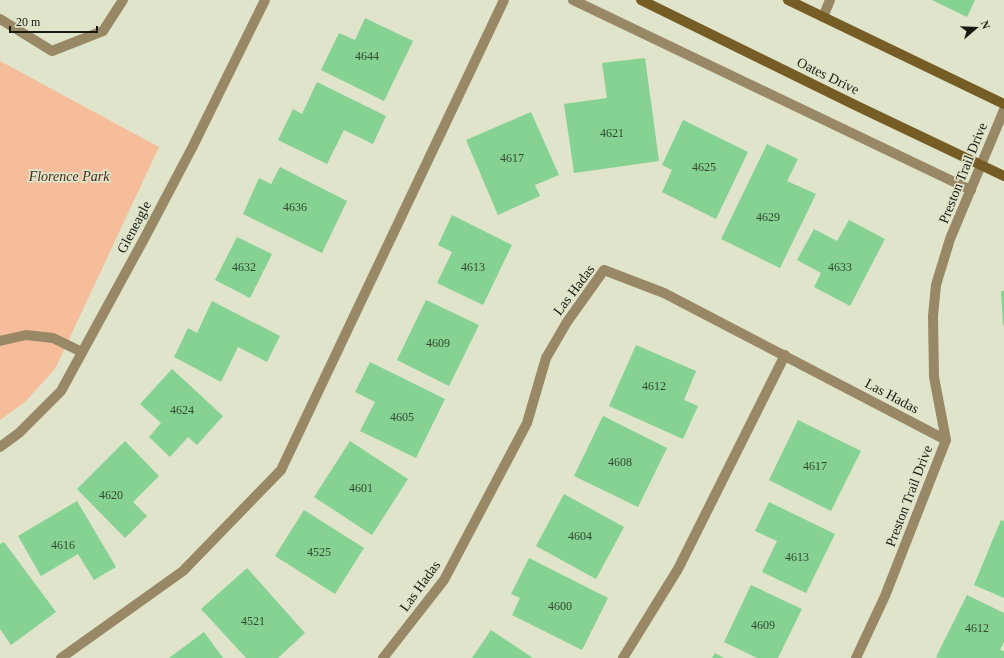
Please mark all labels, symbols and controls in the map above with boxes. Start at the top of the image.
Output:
scale bar [10,8,97,34]
north arrow [956,8,996,48]
text: 20 m [16,15,41,29]
text: N [978,19,992,31]
house number: 4644 [355,49,379,63]
street label: Oates Drive [794,55,862,97]
street label: Preston Trail Drive [936,120,990,226]
house number: 4621 [600,126,624,140]
house number: 4617 [500,151,524,165]
house number: 4625 [692,160,716,174]
park label: Florence Park [28,169,110,184]
street label: Gleneagle [114,198,154,256]
house number: 4636 [283,200,307,214]
house number: 4629 [756,210,780,224]
house number: 4632 [232,260,256,274]
house number: 4613 [461,260,485,274]
house number: 4633 [828,260,852,274]
street label: Las Hadas [550,262,598,318]
house number: 4609 [426,336,450,350]
street label: Las Hadas [863,376,921,416]
house number: 4612 [642,379,666,393]
house number: 4624 [170,403,194,417]
house number: 4605 [390,410,414,424]
street label: Preston Trail Drive [883,443,935,549]
house number: 4608 [608,455,632,469]
house number: 4617 [803,459,827,473]
house number: 4601 [349,481,373,495]
house number: 4620 [99,488,123,502]
house number: 4604 [568,529,592,543]
house number: 4616 [51,538,75,552]
house number: 4525 [307,545,331,559]
house number: 4613 [785,550,809,564]
street label: Las Hadas [397,558,443,614]
house number: 4600 [548,599,572,613]
house number: 4521 [241,614,265,628]
house number: 4609 [751,618,775,632]
house number: 4612 [965,621,989,635]

